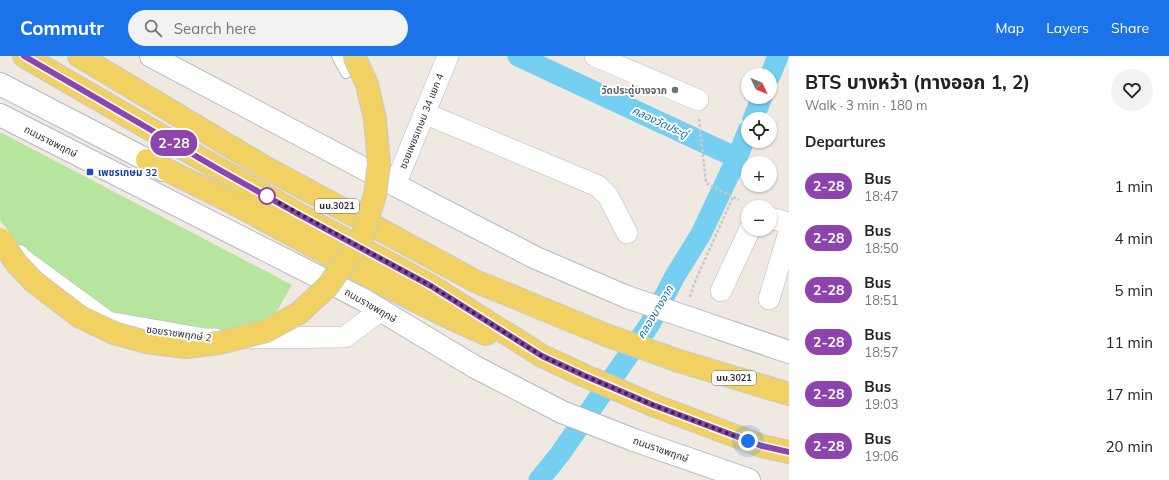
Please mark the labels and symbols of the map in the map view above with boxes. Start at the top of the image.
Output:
north arrow [741,68,777,104]
street label: ซอยเพชรเกษม 34 แยก 4 [396,71,447,171]
place label: วัดประดู่บางจาก [601,84,667,97]
marker: วัดประดู่บางจาก [670,85,680,95]
water label: คลองวัดประดู่ [630,103,692,142]
street label: ถนนราชพฤกษ์ [22,122,80,161]
line badge: 2-28 [146,130,202,156]
place label: เพชรเกษม 32 [98,166,157,179]
marker: เพชรเกษม 32 [85,167,95,177]
unlabelled marker [258,187,276,205]
road number: นบ.3021 [315,199,359,213]
water label: คลองบางจาก [634,283,676,341]
street label: ถนนราชพฤกษ์ [342,285,400,326]
street label: ซอยราชพฤกษ์ 2 [146,322,212,345]
road number: นบ.3021 [712,371,756,385]
your location [738,431,758,451]
street label: ถนนราชพฤกษ์ [631,434,691,465]

